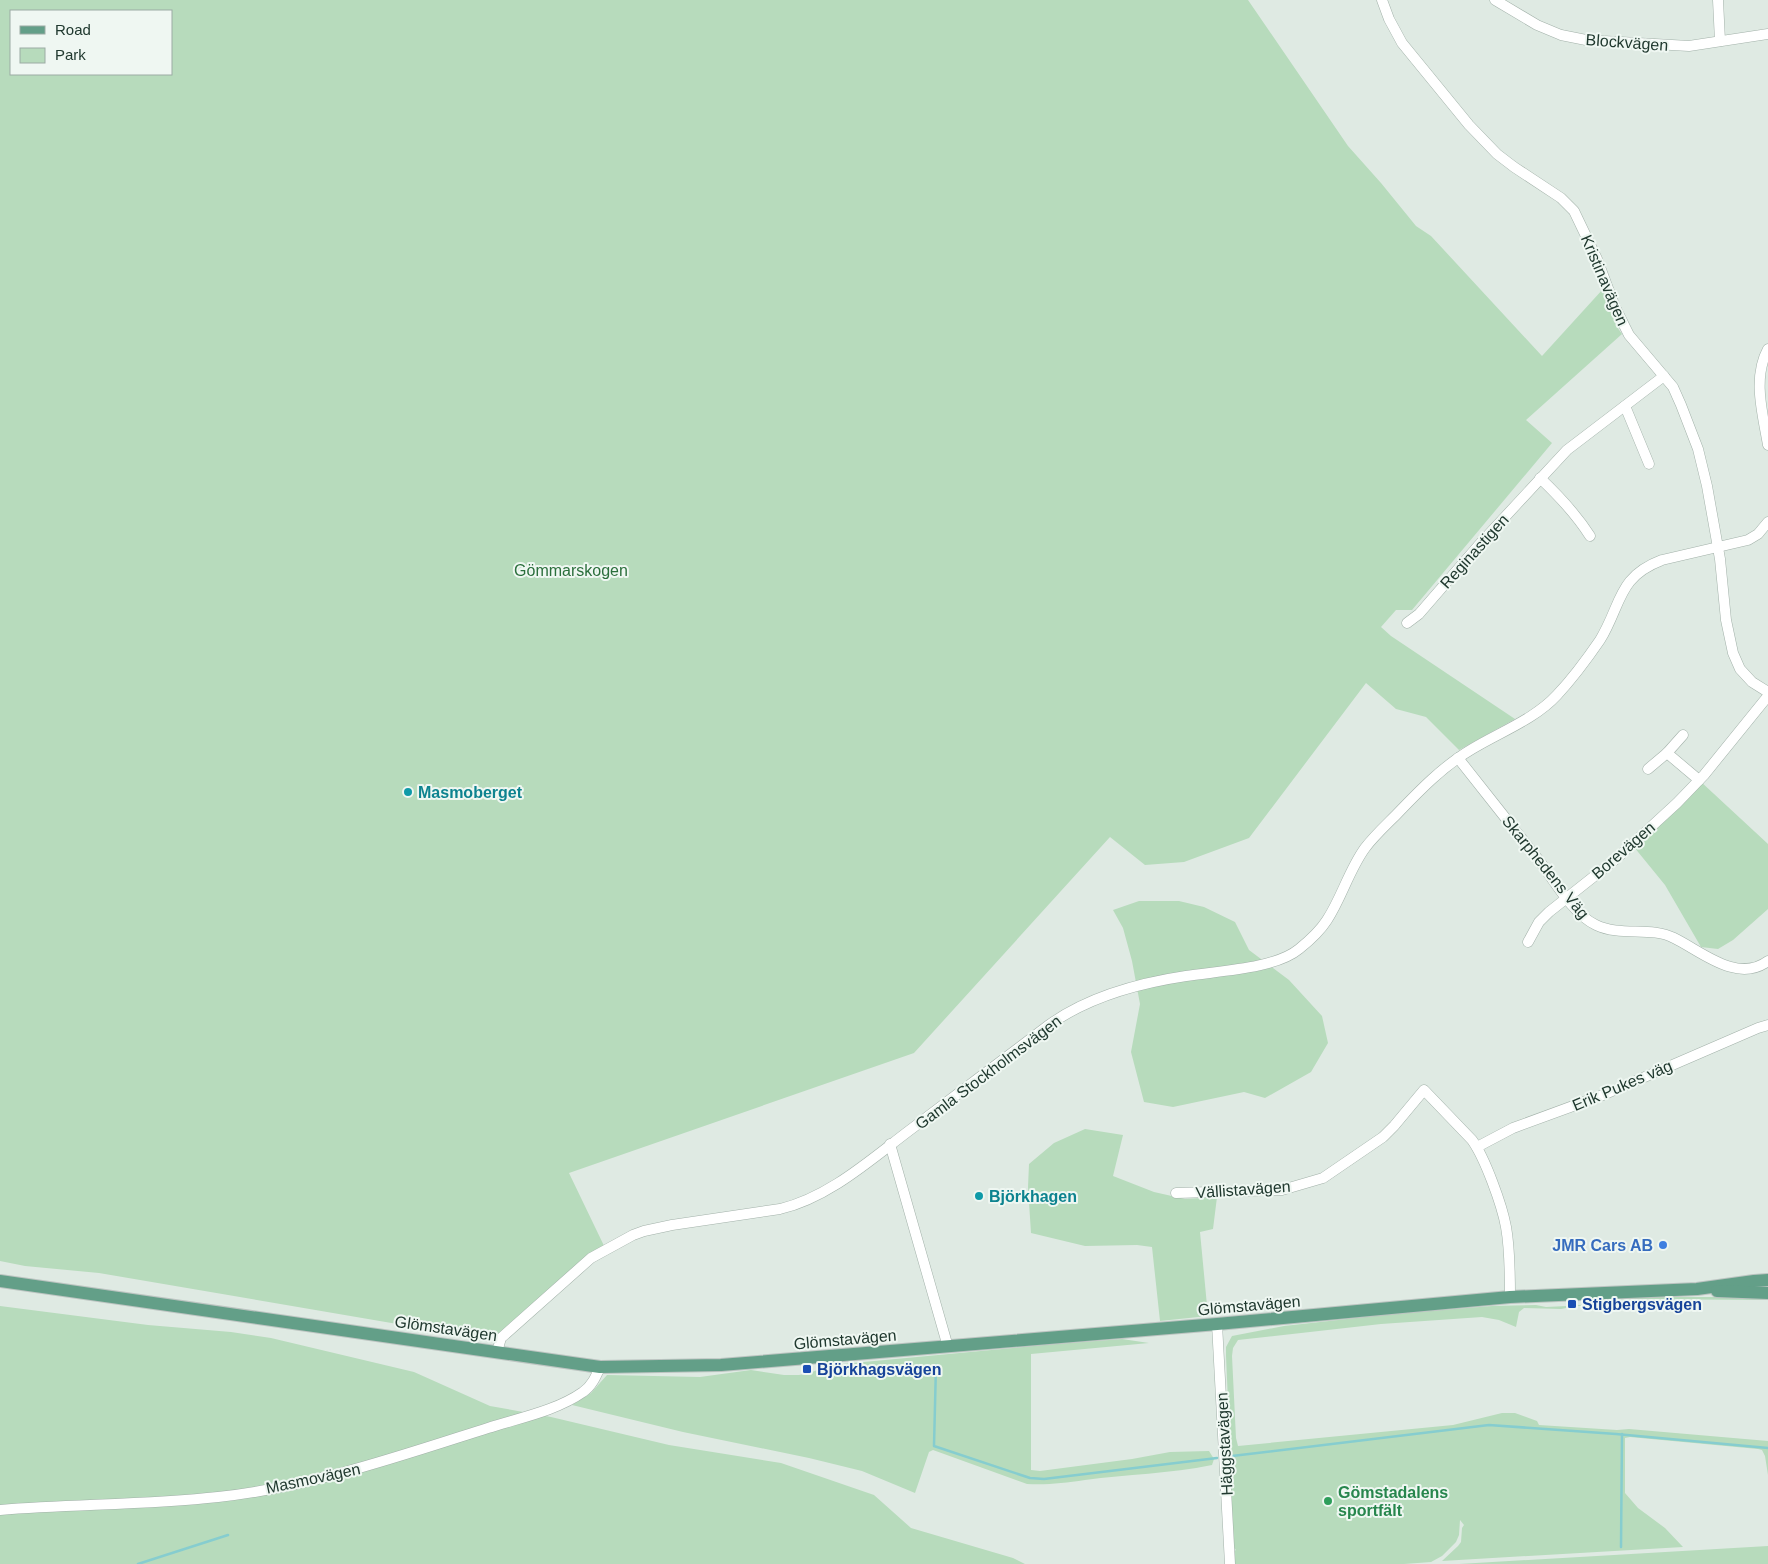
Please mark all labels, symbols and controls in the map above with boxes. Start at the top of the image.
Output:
legend [10,10,172,75]
text: Road [55,21,91,38]
street label: Blockvägen [1585,31,1669,54]
text: Park [55,46,86,63]
street label: Kristinavägen [1578,232,1631,328]
street label: Reginastigen [1437,511,1512,592]
park label: Gömmarskogen [514,562,628,579]
place label: Masmoberget [418,784,523,801]
marker: Masmoberget [402,786,414,798]
street label: Skarphedens Väg [1499,813,1592,922]
street label: Borevägen [1589,819,1658,882]
street label: Gamla Stockholmsvägen [912,1012,1064,1133]
street label: Erik Pukes väg [1570,1057,1675,1114]
street label: Vällistavägen [1195,1178,1291,1201]
place label: Björkhagen [989,1188,1077,1205]
marker: Björkhagen [973,1190,985,1202]
place label: JMR Cars AB [1552,1237,1653,1254]
marker: JMR Cars AB [1657,1239,1669,1251]
street label: Glömstavägen [1197,1293,1301,1318]
place label: Stigbergsvägen [1582,1296,1702,1313]
marker: Stigbergsvägen [1566,1298,1578,1310]
street label: Glömstavägen [394,1313,498,1344]
street label: Glömstavägen [793,1327,897,1352]
place label: Björkhagsvägen [817,1361,941,1378]
marker: Björkhagsvägen [801,1363,813,1375]
street label: Häggstavägen [1213,1392,1236,1496]
street label: Masmovägen [264,1460,362,1497]
place label: Gömstadalens sportfält [1338,1484,1448,1519]
marker: Gömstadalens sportfält [1322,1495,1334,1507]

